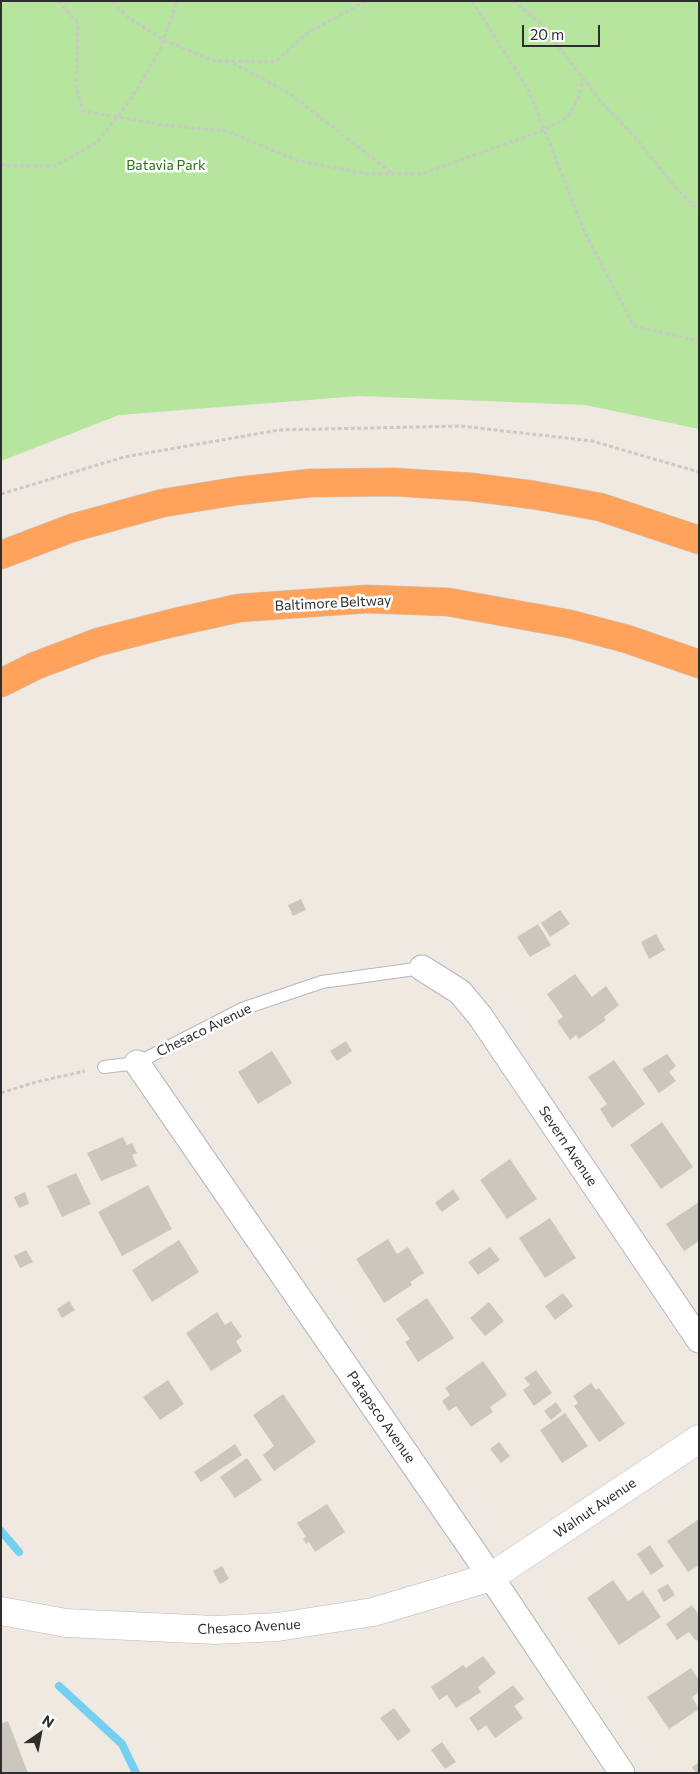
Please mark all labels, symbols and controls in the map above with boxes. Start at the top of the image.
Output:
scale bar [525,15,602,47]
text: 20 m [530,25,564,43]
park label: Batavia Park [126,157,206,173]
street label: Baltimore Beltway [274,592,392,614]
street label: Chesaco Avenue [154,1000,254,1060]
street label: Severn Avenue [535,1103,601,1189]
street label: Patapsco Avenue [343,1368,419,1466]
street label: Walnut Avenue [551,1474,639,1542]
street label: Chesaco Avenue [197,1616,301,1638]
north arrow [15,1709,65,1759]
text: N [39,1711,57,1731]

